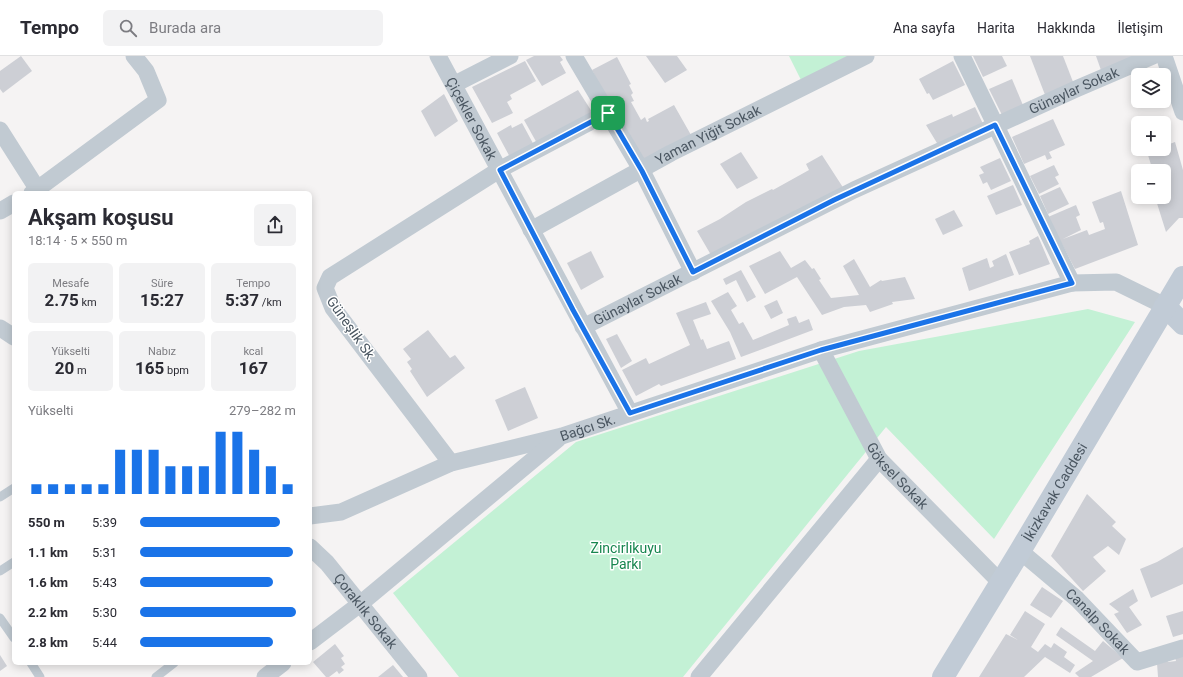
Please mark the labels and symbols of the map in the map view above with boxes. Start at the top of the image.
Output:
street label: Günaylar Sokak [1026,63,1122,117]
street label: Çiçekler Sokak [443,74,501,163]
pin [591,96,625,130]
street label: Yaman Yiğit Sokak [652,101,764,168]
street label: Günaylar Sokak [591,270,685,328]
street label: Güneşlik Sk. [324,293,380,365]
street label: Bağcı Sk. [558,411,618,444]
street label: Göksel Sokak [864,440,932,513]
street label: İkizkavak Caddesi [1020,440,1090,544]
park label: Zincirlikuyu Parkı [591,540,661,572]
street label: Çoraklık Sokak [331,570,401,652]
street label: Canalp Sokak [1063,585,1134,658]

